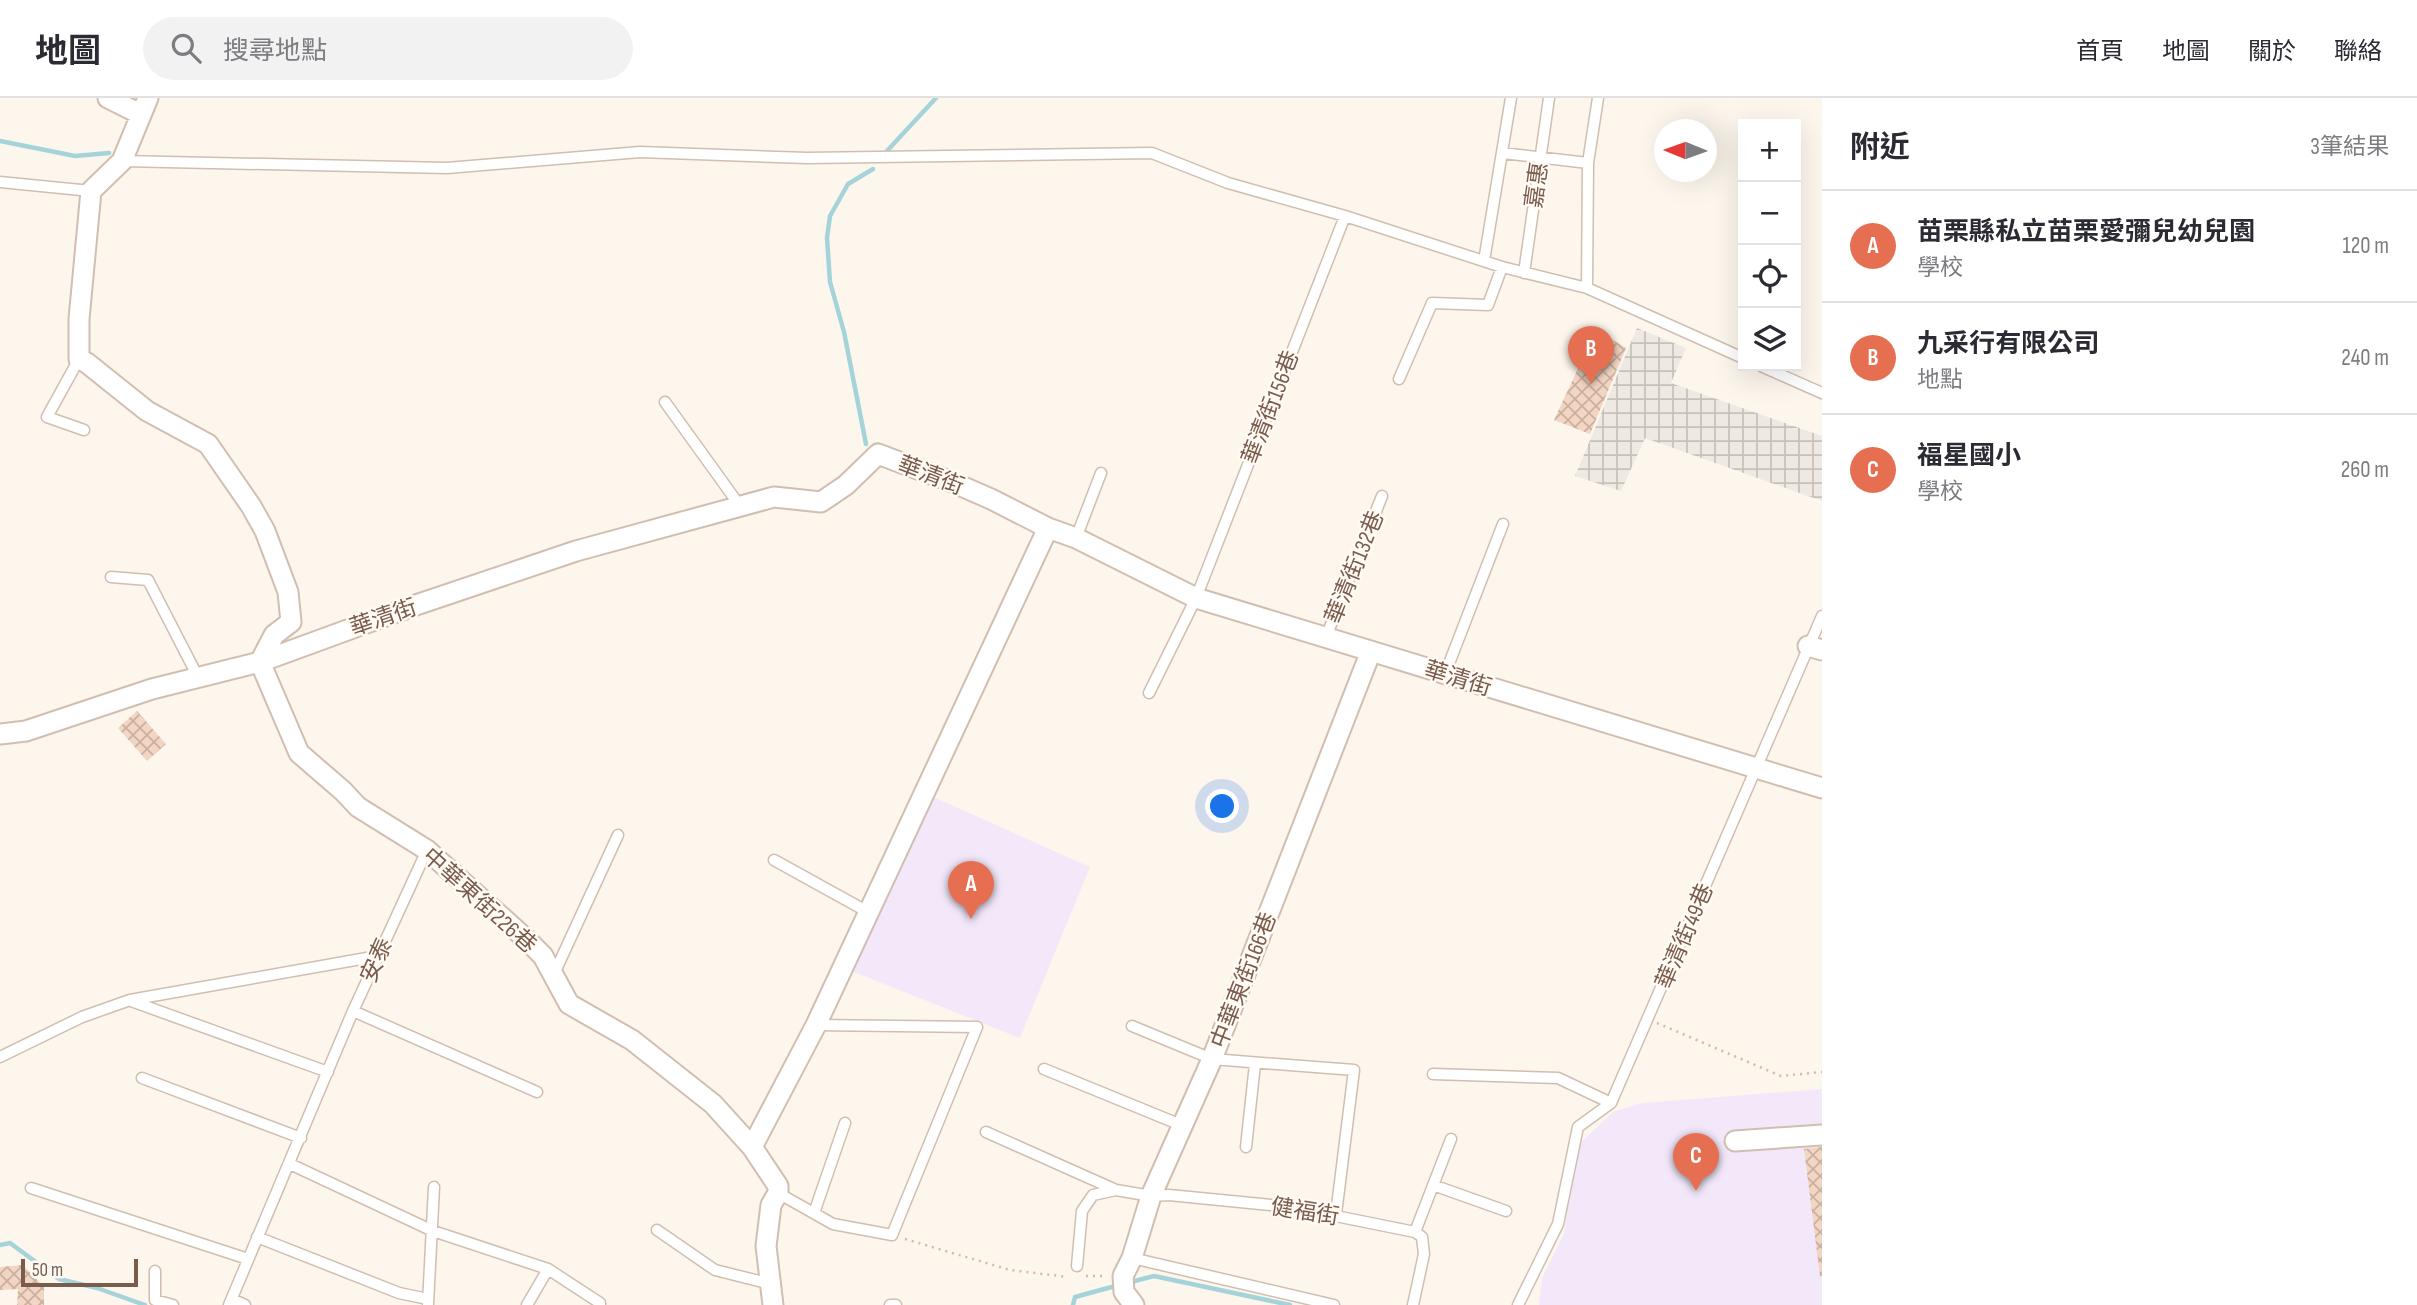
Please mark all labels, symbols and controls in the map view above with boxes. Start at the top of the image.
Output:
search box [143,17,633,80]
icon: search [167,29,205,67]
text: 地圖 [35,32,101,72]
text: 搜尋地點 [223,36,327,67]
text: 首頁 [2076,37,2124,66]
text: 地圖 [2162,37,2210,66]
text: 關於 [2248,37,2296,66]
text: 聯絡 [2334,37,2382,66]
north arrow [1654,119,1717,182]
map controls [1738,119,1801,371]
button: + [1738,119,1801,182]
text: 附近 [1850,130,1910,166]
text: 3筆結果 [2310,133,2389,161]
street label: 嘉惠 [1520,160,1554,210]
button: − [1738,182,1801,245]
text: 苗栗縣私立苗栗愛彌兒幼兒園 [1917,217,2255,248]
text: A [1868,232,1878,260]
text: 120 m [2343,232,2389,260]
button: locate [1738,245,1801,308]
text: 學校 [1917,254,1963,282]
button: layers [1738,308,1801,371]
pin: B [1568,326,1614,384]
text: 九采行有限公司 [1917,329,2099,360]
text: B [1868,344,1878,372]
text: 240 m [2341,344,2389,372]
street label: 華清街156巷 [1236,347,1305,468]
text: 地點 [1917,366,1963,394]
text: 福星國小 [1917,441,2021,472]
street label: 華清街 [893,450,968,501]
text: C [1867,456,1879,484]
text: 260 m [2341,456,2389,484]
text: 學校 [1917,478,1963,506]
street label: 華清街132巷 [1320,507,1390,628]
street label: 華清街 [346,593,421,642]
street label: 華清街 [1421,655,1495,702]
your location [1205,789,1239,823]
street label: 中華東街226巷 [416,842,542,959]
pin: A [948,861,994,919]
street label: 華清街49巷 [1650,879,1720,993]
street label: 中華東街166巷 [1205,908,1283,1052]
street label: 安泰 [355,934,399,987]
pin: C [1673,1133,1719,1191]
street label: 健福街 [1269,1193,1341,1231]
scale bar [21,1256,138,1288]
text: 50 m [32,1259,63,1282]

